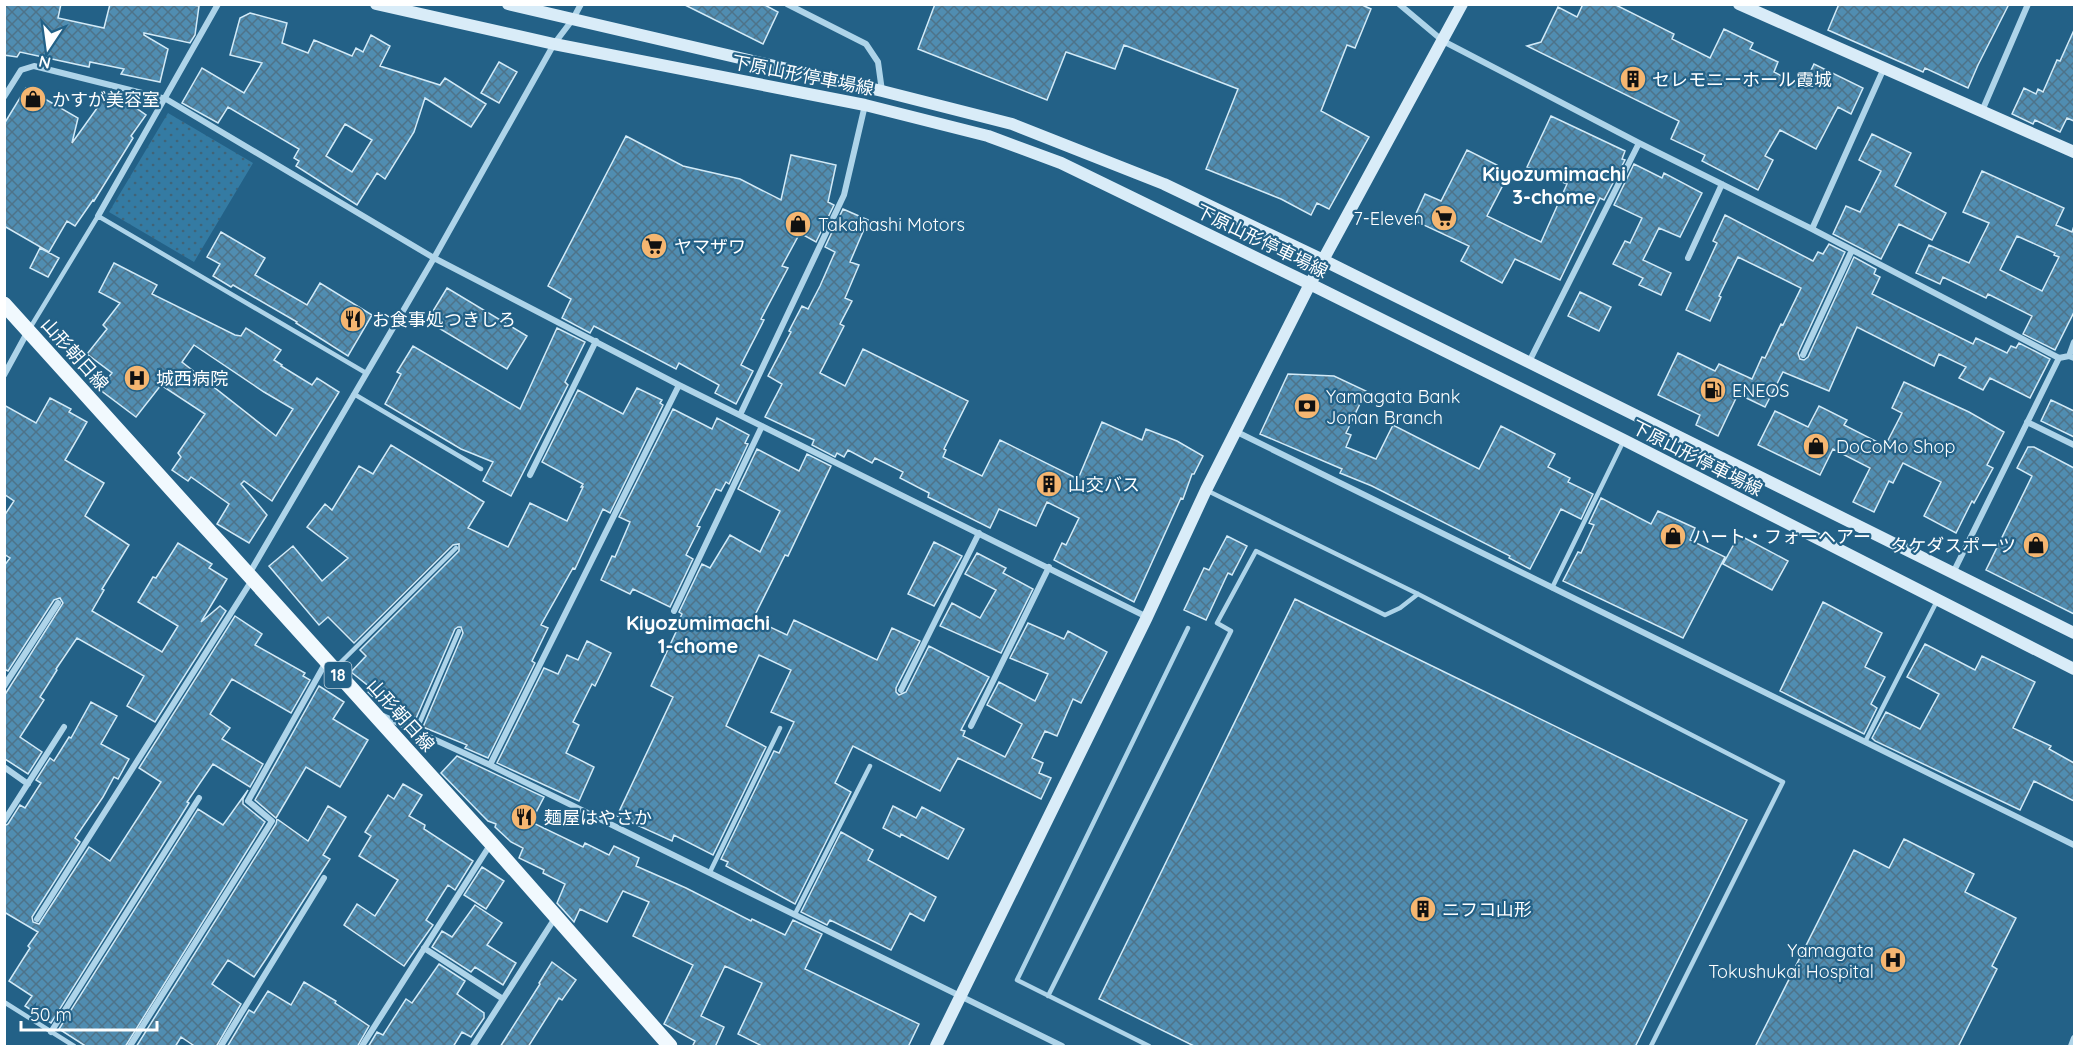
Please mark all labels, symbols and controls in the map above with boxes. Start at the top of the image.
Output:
north arrow [18,18,78,78]
street label: 下原山形停車場線 [730,50,876,100]
text: N [37,52,53,74]
building icon: セレモニーホール霞城 [1618,64,1648,94]
place label: セレモニーホール霞城 [1652,68,1832,91]
shop icon: かすが美容室 [18,84,48,114]
place label: かすが美容室 [52,88,160,111]
district label: Kiyozumimachi 3-chome [1482,161,1626,209]
street label: 下原山形停車場線 [1192,199,1332,283]
supermarket icon: 7-Eleven [1429,203,1459,233]
place label: 7-Eleven [1353,207,1424,230]
shop icon: Takahashi Motors [783,209,813,239]
place label: Takahashi Motors [818,213,965,236]
supermarket icon: ヤマザワ [639,231,669,261]
place label: ヤマザワ [674,235,746,258]
restaurant icon: お食事処つきしろ [338,304,368,334]
place label: お食事処つきしろ [372,308,516,331]
street label: 山形朝日線 [36,313,114,395]
hospital icon: 城西病院 [122,363,152,393]
place label: 城西病院 [156,367,228,390]
fuel station icon: ENEOS [1698,375,1728,405]
place label: ENEOS [1732,379,1789,402]
place label: Yamagata Bank Jonan Branch [1326,385,1460,429]
bank icon: Yamagata Bank Jonan Branch [1292,391,1322,421]
street label: 下原山形停車場線 [1628,415,1766,501]
shop icon: DoCoMo Shop [1801,431,1831,461]
place label: DoCoMo Shop [1836,435,1955,458]
building icon: 山交バス [1034,469,1064,499]
place label: 山交バス [1068,473,1140,496]
shop icon: ハート・フォーヘアー [1658,521,1688,551]
place label: ハート・フォーヘアー [1692,525,1871,548]
shop icon: タケダスポーツ [2021,530,2051,560]
place label: タケダスポーツ [1890,534,2016,557]
district label: Kiyozumimachi 1-chome [626,610,770,658]
road number: 18 [324,662,352,688]
street label: 山形朝日線 [362,674,440,756]
restaurant icon: 麺屋はやさか [509,802,539,832]
place label: 麺屋はやさか [544,806,652,829]
building icon: ニフコ山形 [1408,894,1438,924]
place label: ニフコ山形 [1442,898,1532,921]
place label: Yamagata Tokushukai Hospital [1708,939,1874,983]
hospital icon: Yamagata Tokushukai Hospital [1878,945,1908,975]
scale bar [21,994,158,1032]
text: 50 m [30,1003,72,1026]

